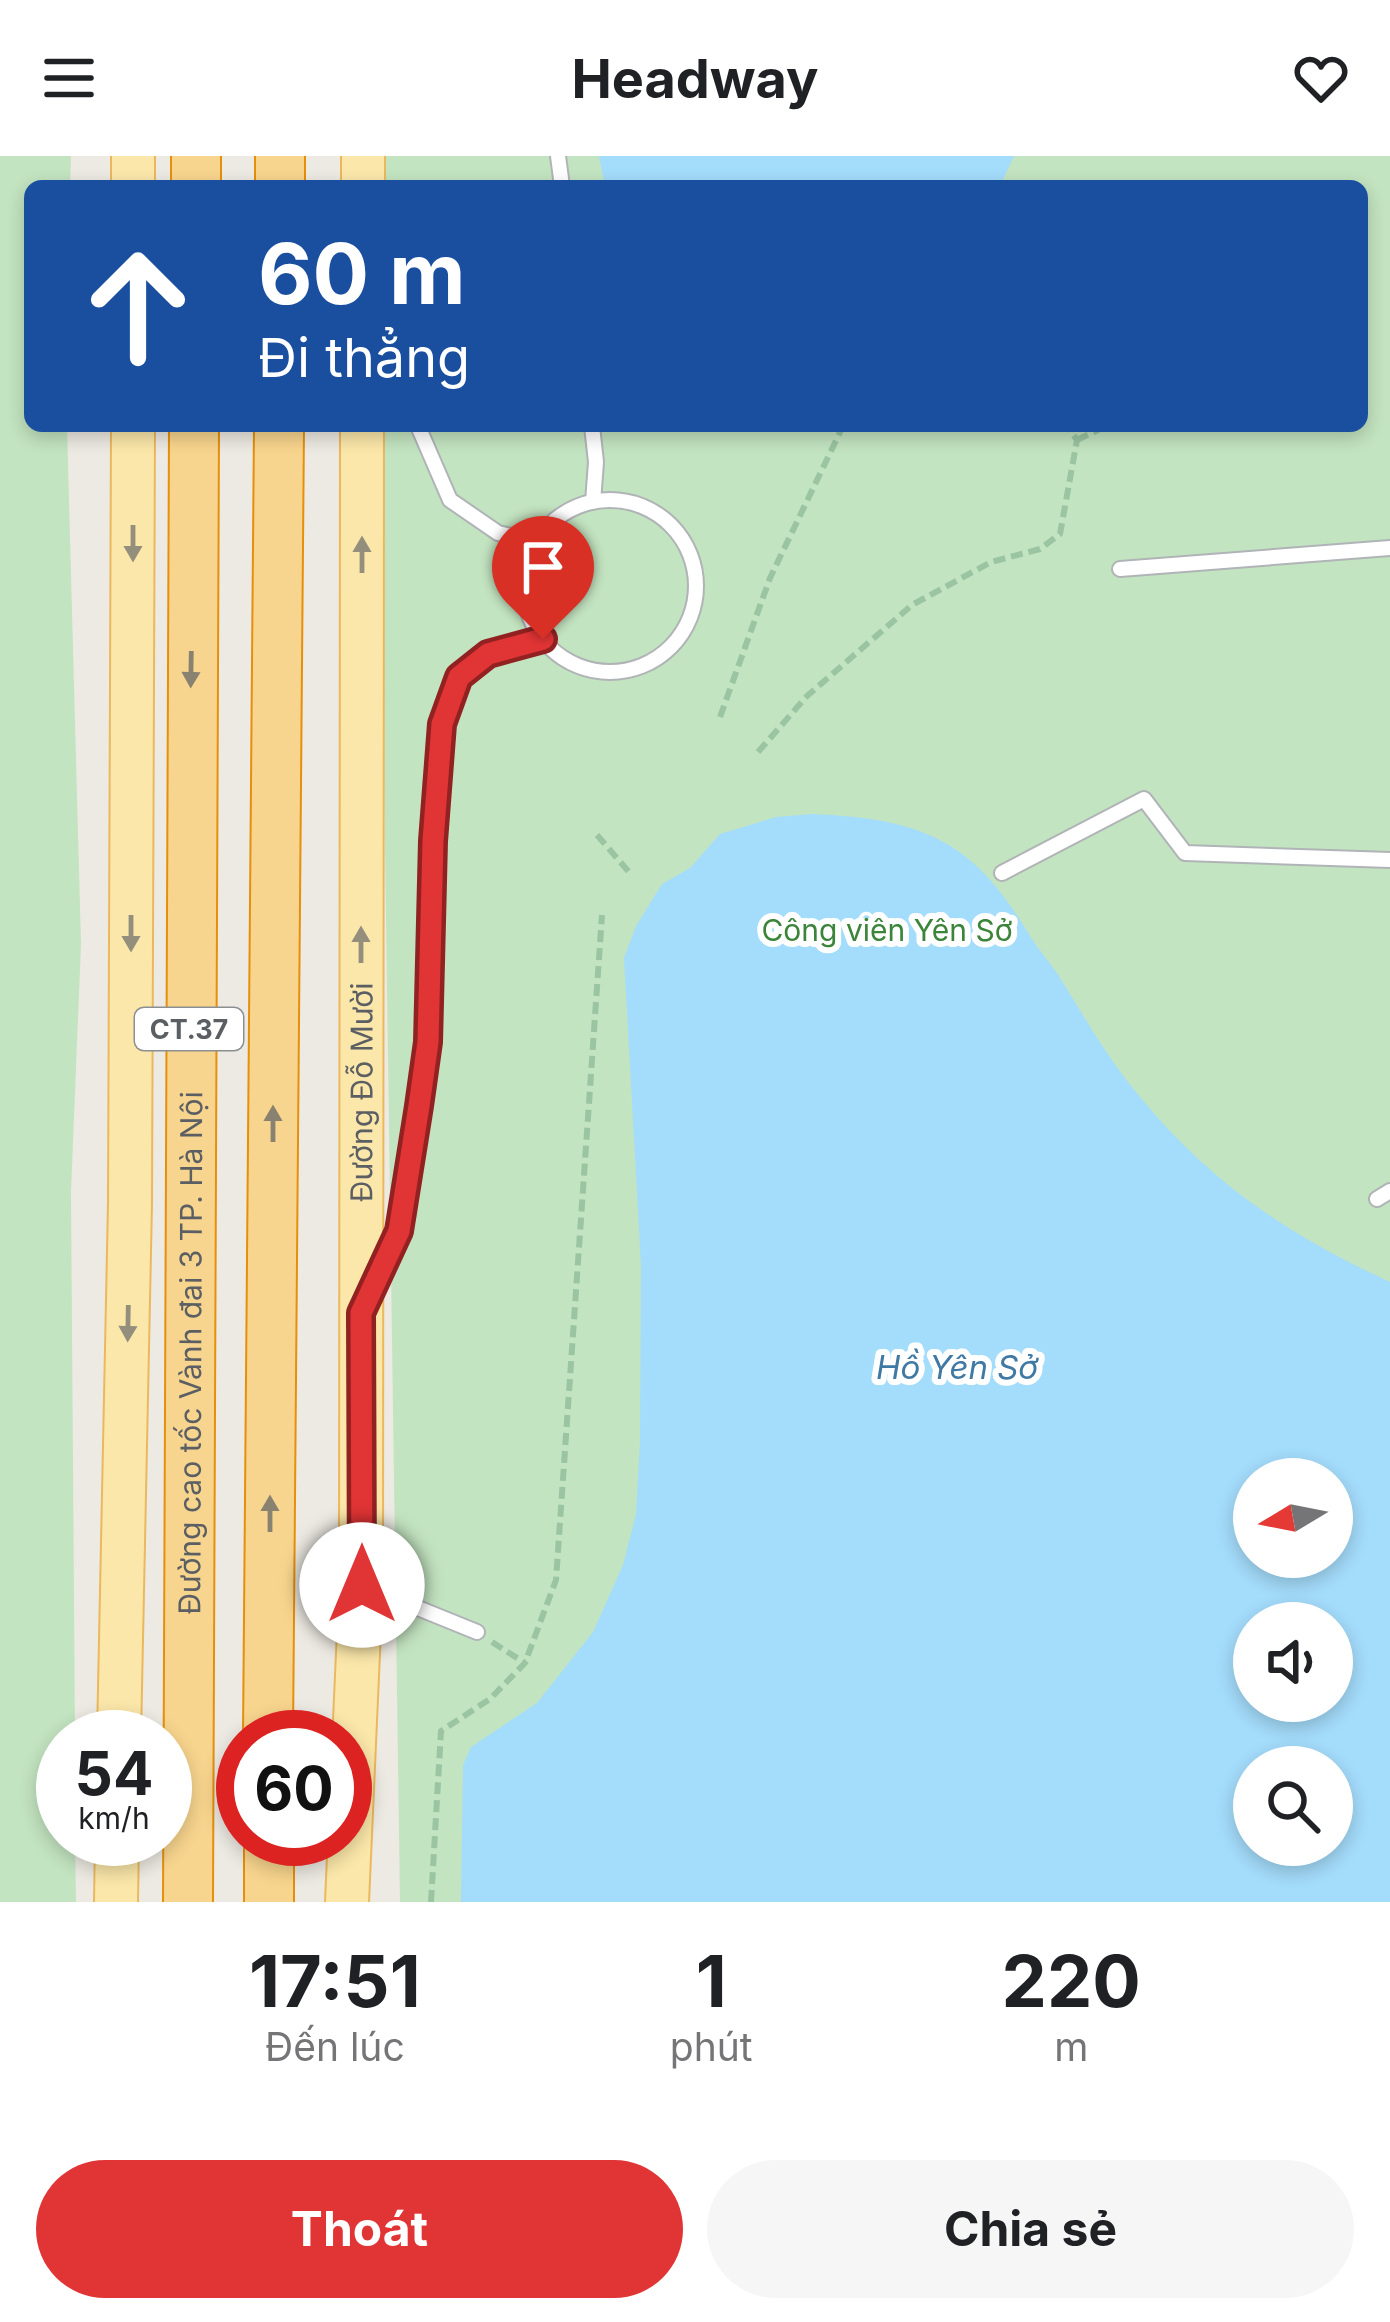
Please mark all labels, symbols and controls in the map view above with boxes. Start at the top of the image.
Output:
icon: menu [36,45,102,111]
icon: heart [1288,45,1354,111]
text: Headway [571,46,819,111]
text: 60 m [258,223,466,324]
icon: ahead [60,228,216,384]
text: Đi thẳng [258,325,470,390]
pin [492,516,594,639]
one-way arrow [123,525,143,563]
icon: arrive [510,534,576,600]
one-way arrow [352,535,372,573]
one-way arrow [182,651,201,689]
park label: Công viên Yên Sở [761,912,1013,948]
one-way arrow [121,915,141,953]
one-way arrow [351,925,371,963]
street label: Đường Đỗ Mười [343,982,380,1202]
road number: CT.37 [135,1008,243,1050]
street label: Đường cao tốc Vành đai 3 TP. Hà Nội [171,1091,209,1615]
one-way arrow [264,1104,283,1142]
one-way arrow [118,1305,137,1343]
water label: Hồ Yên Sở [876,1347,1039,1387]
north arrow [1233,1458,1353,1578]
map controls [1233,1458,1353,1866]
one-way arrow [260,1494,280,1532]
position arrow [299,1522,425,1648]
button: sound [1233,1602,1353,1722]
speed limit sign: 60 [216,1710,372,1866]
text: 54 [75,1737,153,1809]
button: search [1233,1746,1353,1866]
text: km/h [78,1800,150,1836]
text: 17:51 [249,1937,421,2024]
text: 1 [696,1937,727,2024]
text: 220 [1002,1937,1141,2024]
text: Đến lúc [265,2023,405,2070]
text: phút [670,2023,753,2070]
text: m [1054,2023,1088,2070]
button: Thoát [36,2160,683,2298]
button: Chia sẻ [707,2160,1354,2298]

